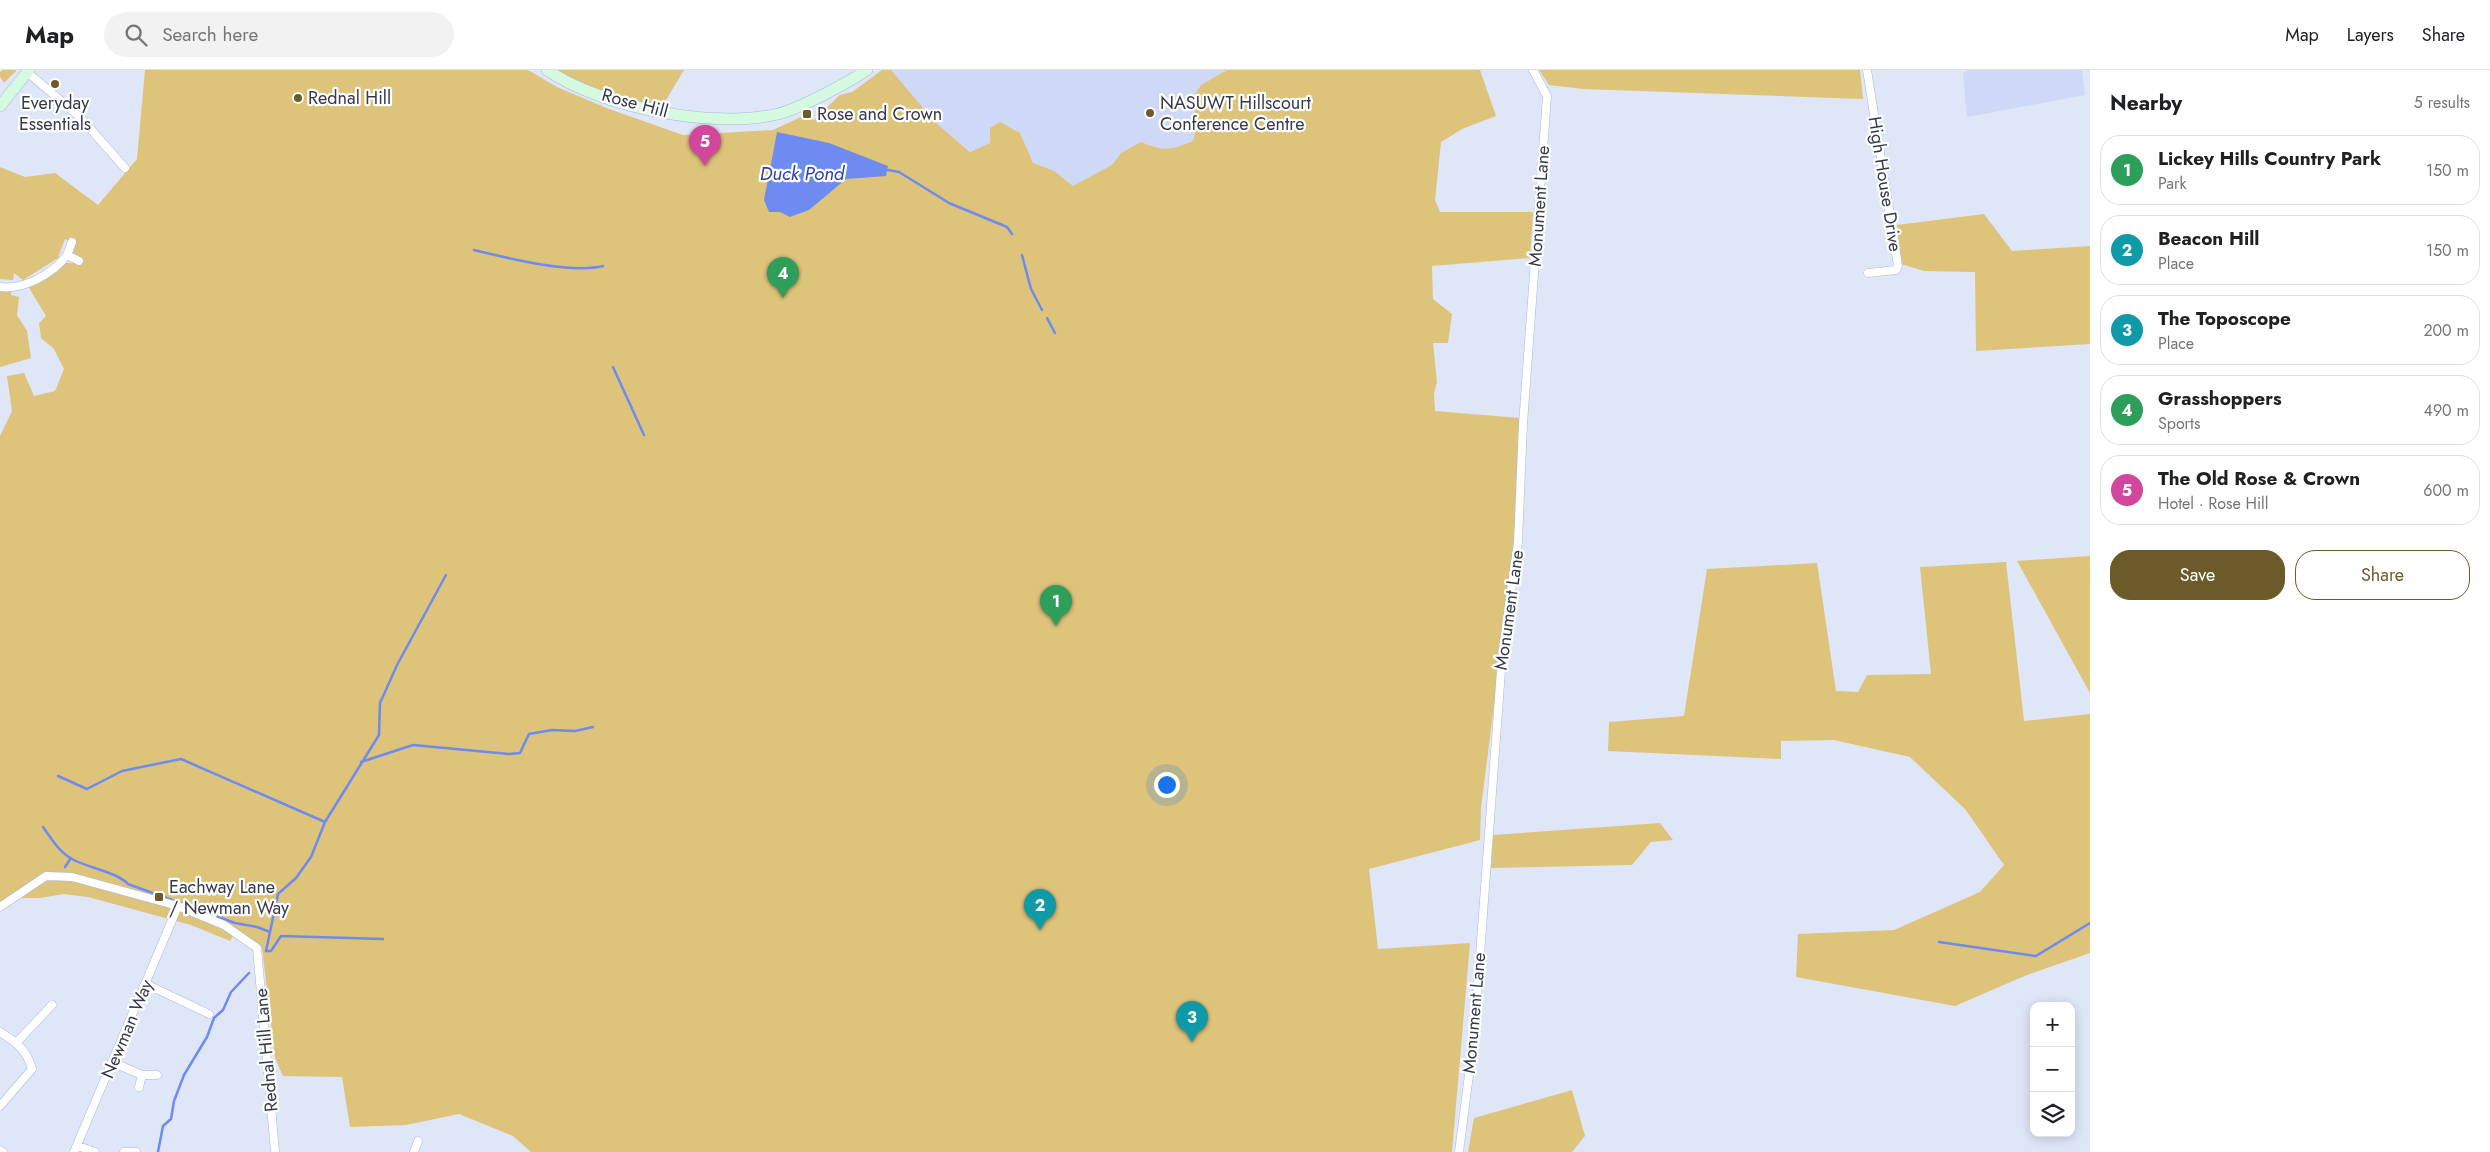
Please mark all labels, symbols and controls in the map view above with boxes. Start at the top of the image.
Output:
search box [104,12,454,57]
text: Map [25,17,74,52]
icon: search [122,21,150,49]
text: Search here [162,21,258,48]
text: Map [2285,22,2319,48]
text: Layers [2347,22,2394,48]
text: Share [2422,22,2465,48]
marker: Everyday Essentials [49,78,61,90]
street label: Rose Hill [599,82,671,124]
place label: Rednal Hill [308,85,391,111]
text: Nearby [2110,88,2182,118]
place label: Everyday Essentials [19,90,91,137]
place label: NASUWT Hillscourt Conference Centre [1160,90,1311,137]
text: 5 results [2414,91,2470,114]
marker: Rednal Hill [292,92,304,104]
place label: Rose and Crown [817,101,942,127]
marker: NASUWT Hillscourt Conference Centre [1144,107,1156,119]
marker: Rose and Crown [801,108,813,120]
street label: High House Drive [1861,114,1909,254]
pin: 5 [689,125,721,166]
street label: Monument Lane [1522,145,1556,267]
text: Lickey Hills Country Park [2158,145,2381,172]
text: 1 [2123,159,2131,182]
text: 150 m [2426,159,2469,182]
water label: Duck Pond [760,160,846,187]
text: Park [2158,172,2187,195]
text: Beacon Hill [2158,225,2259,252]
text: 2 [2122,239,2132,262]
text: 150 m [2426,239,2469,262]
text: Place [2158,252,2194,275]
pin: 4 [767,257,799,298]
text: The Toposcope [2158,305,2291,332]
text: 3 [2122,319,2132,342]
text: 200 m [2423,319,2469,342]
text: Place [2158,332,2194,355]
text: Grasshoppers [2158,385,2282,412]
text: 4 [2121,399,2133,422]
text: 490 m [2424,399,2469,422]
text: Sports [2158,412,2200,435]
text: The Old Rose & Crown [2158,465,2360,492]
text: 5 [2122,479,2132,502]
text: 600 m [2423,479,2469,502]
text: Hotel · Rose Hill [2158,492,2268,515]
street label: Monument Lane [1488,548,1530,672]
button: Save [2110,550,2285,600]
button: Share [2295,550,2470,600]
pin: 1 [1040,585,1072,626]
your location [1154,772,1180,798]
place label: Eachway Lane / Newman Way [169,874,289,921]
pin: 2 [1024,889,1056,930]
marker: Eachway Lane / Newman Way [153,891,165,903]
street label: Monument Lane [1456,951,1492,1075]
street label: Newman Way [94,975,160,1083]
street label: Rednal Hill Lane [248,987,284,1113]
pin: 3 [1176,1001,1208,1042]
map controls [2030,1002,2075,1137]
button: + [2030,1002,2075,1047]
button: − [2030,1047,2075,1092]
button: layers [2030,1092,2075,1137]

